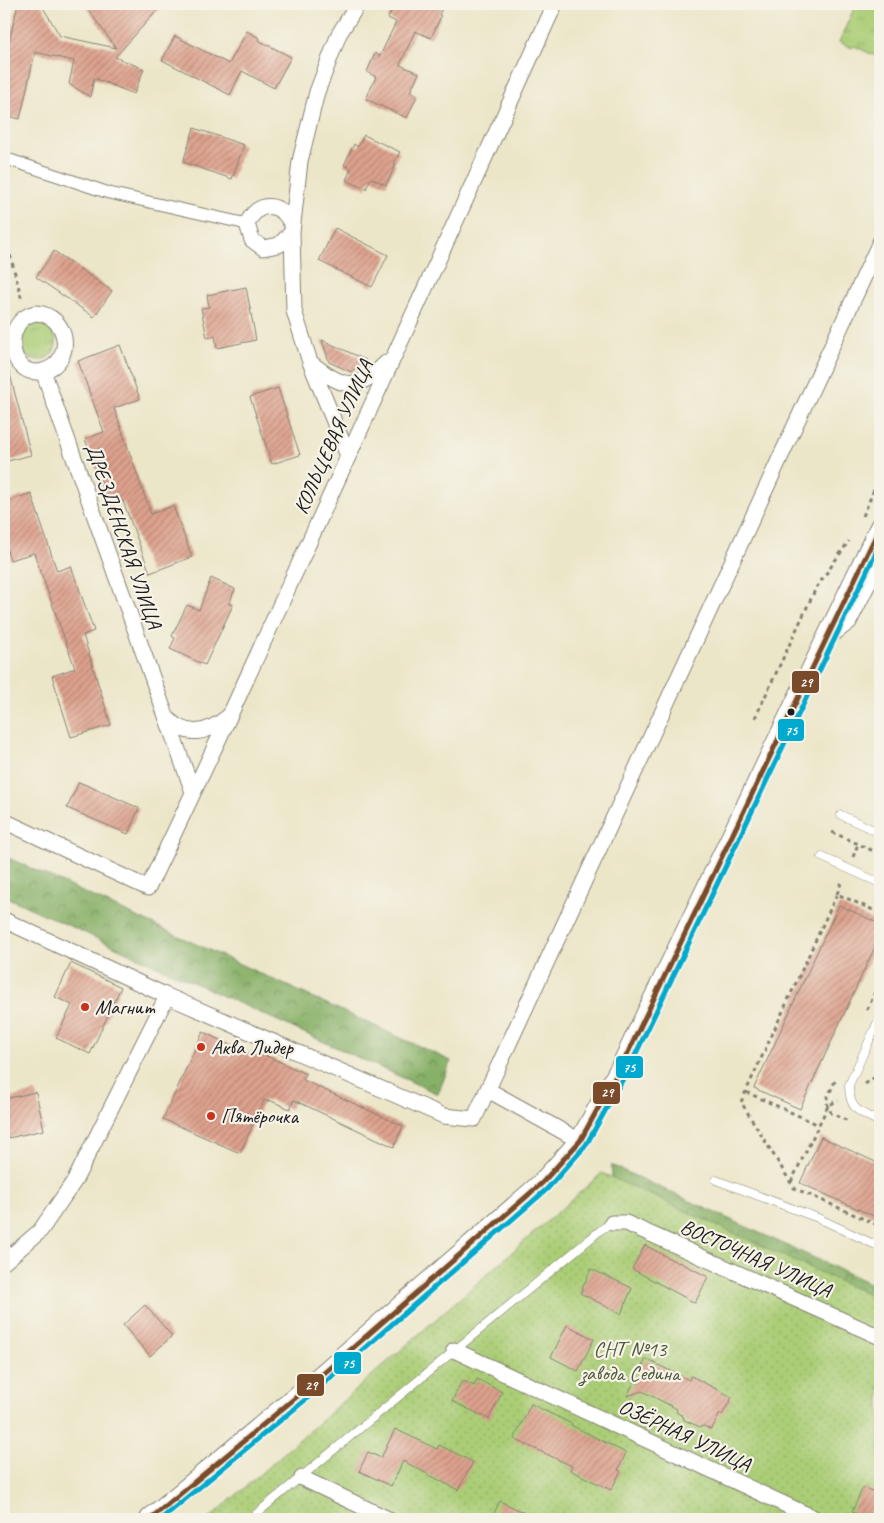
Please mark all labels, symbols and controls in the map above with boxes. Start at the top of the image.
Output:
street label: КОЛЬЦЕВАЯ УЛИЦА [287,355,379,518]
street label: ДРЕЗДЕНСКАЯ УЛИЦА [80,440,168,633]
line badge: 29 [791,670,820,694]
text: 29 [800,674,814,691]
unlabelled marker [786,707,796,717]
line badge: 75 [777,718,805,742]
text: 75 [785,722,799,739]
place label: Магнит [95,994,156,1020]
marker: Магнит [79,1001,91,1013]
place label: Аква Лидер [211,1034,294,1060]
marker: Аква Лидер [195,1041,207,1053]
line badge: 75 [615,1055,644,1079]
text: 75 [623,1059,637,1076]
line badge: 29 [592,1081,621,1105]
text: 29 [601,1084,615,1101]
place label: Пятёрочка [221,1103,300,1129]
marker: Пятёрочка [205,1110,217,1122]
street label: ВОСТОЧНАЯ УЛИЦА [677,1213,837,1304]
park label: СНТ №13 завода Седина [577,1336,682,1387]
line badge: 75 [333,1351,362,1375]
text: 75 [342,1355,356,1372]
line badge: 29 [296,1373,325,1397]
text: 29 [305,1377,319,1394]
street label: ОЗЁРНАЯ УЛИЦА [615,1393,756,1477]

